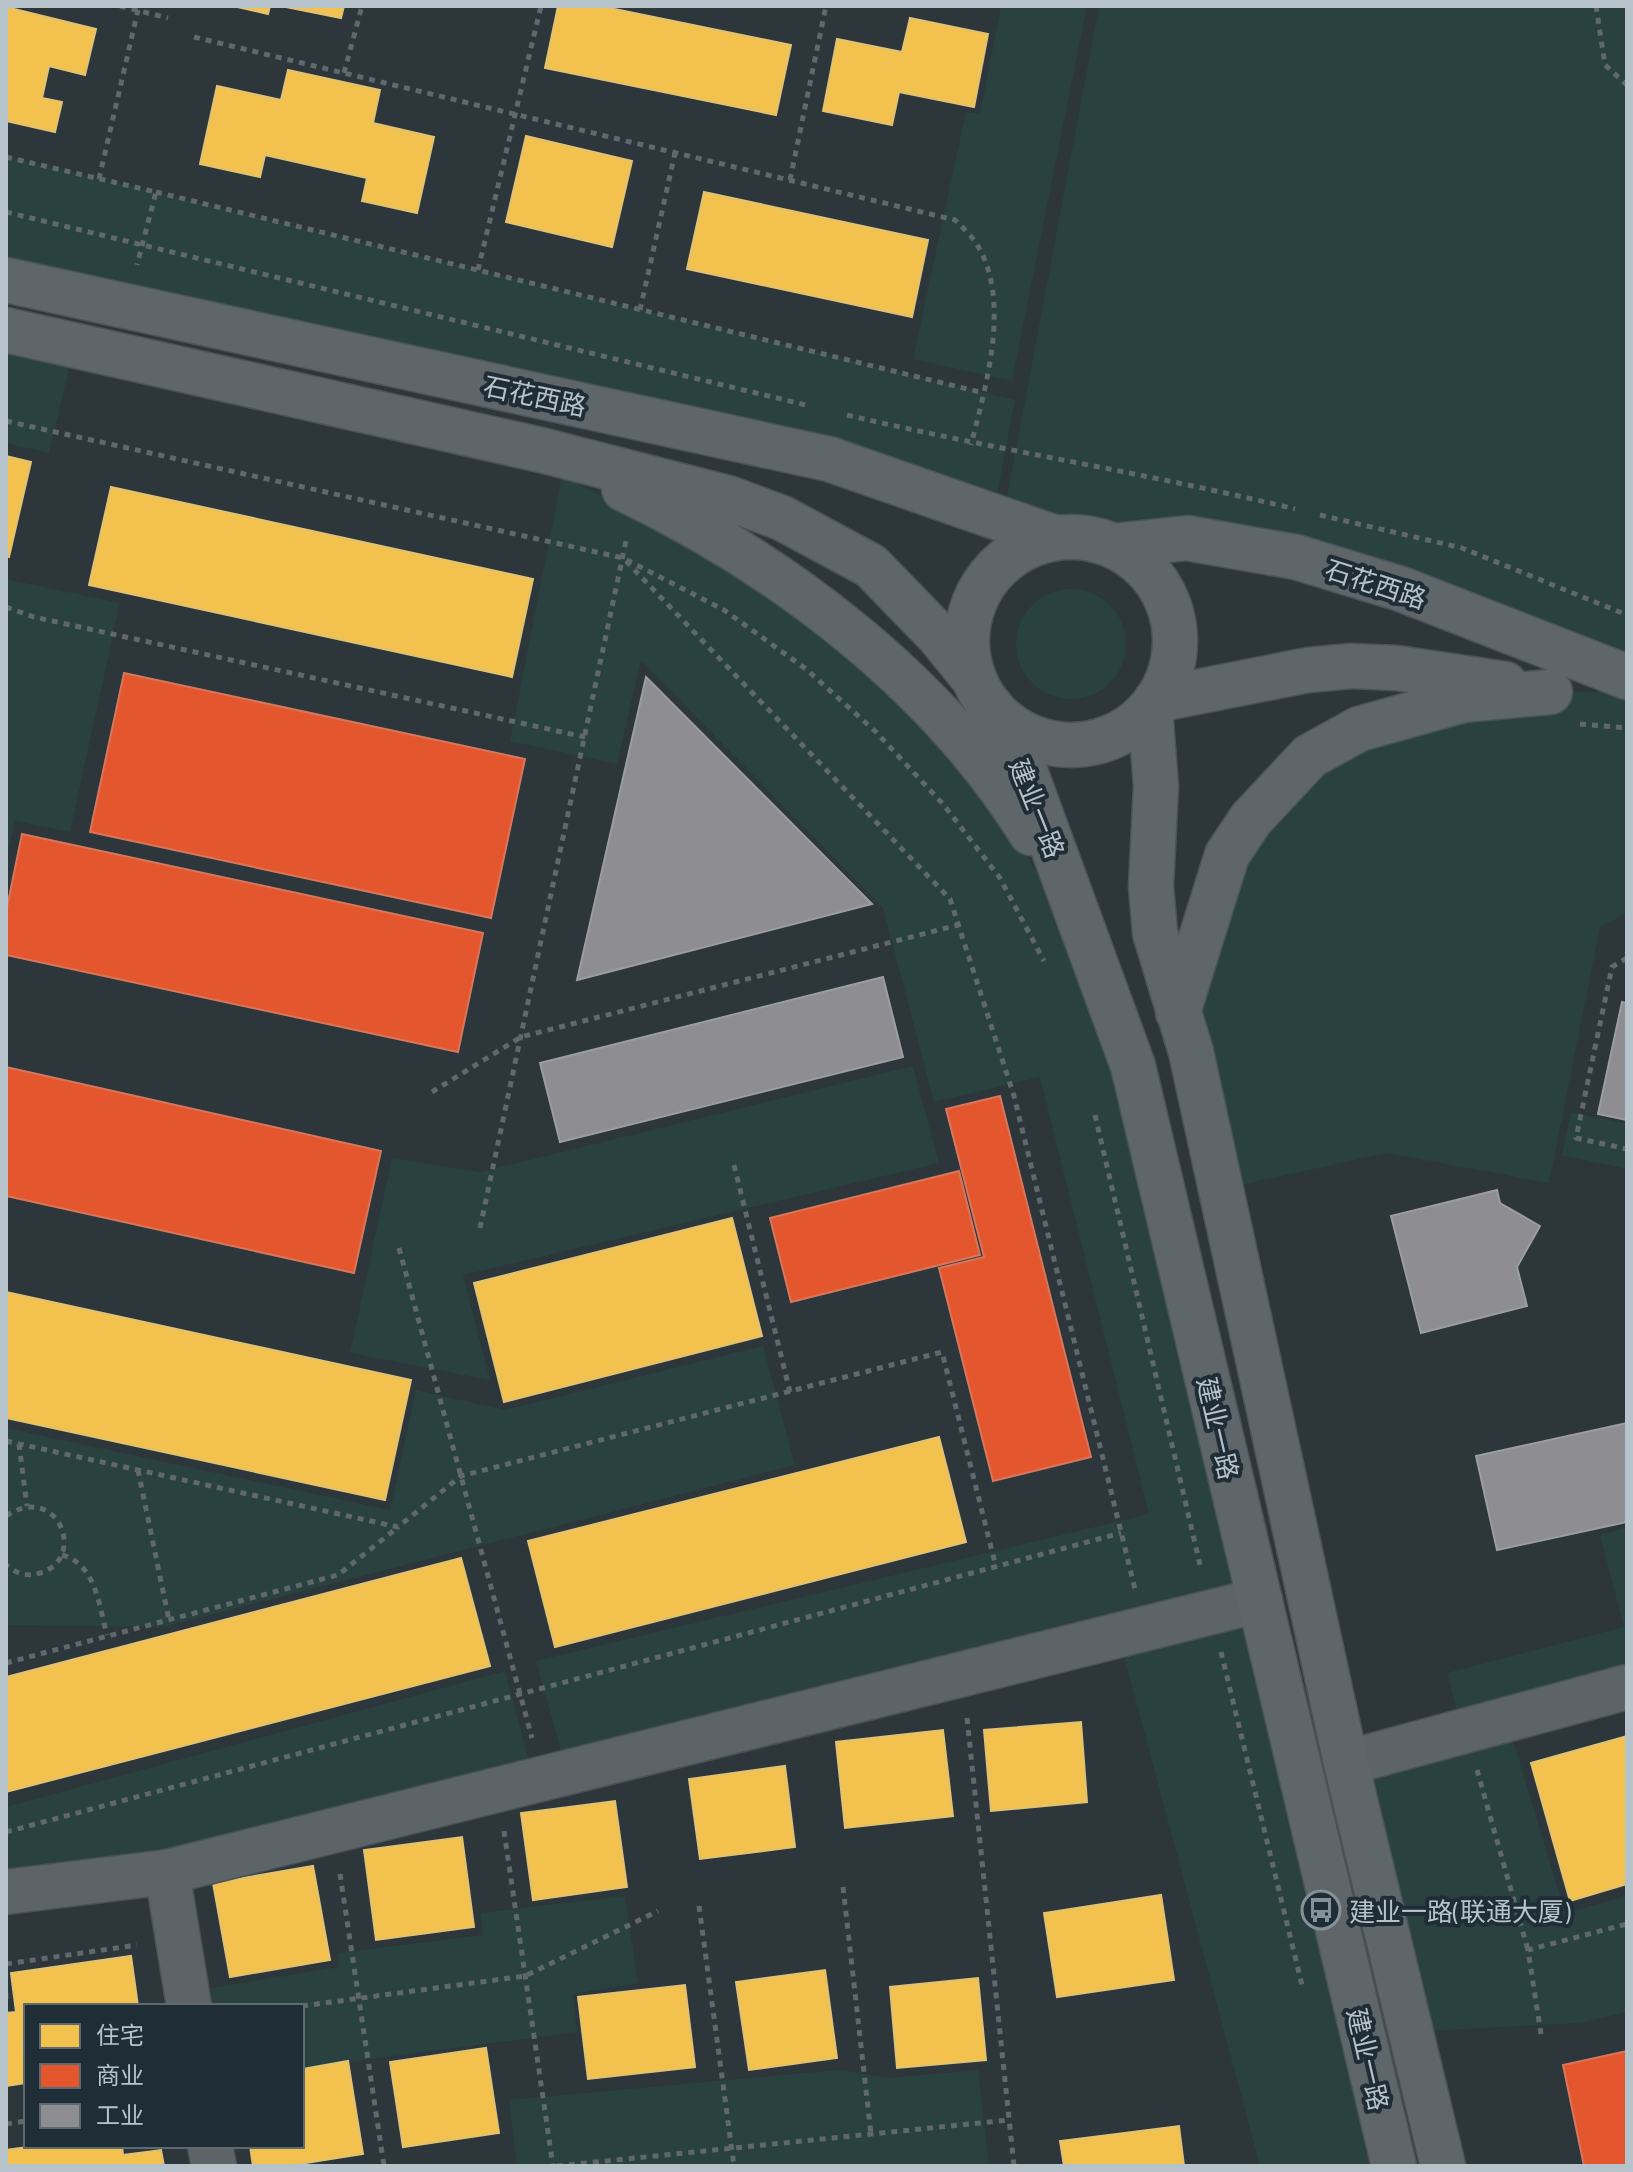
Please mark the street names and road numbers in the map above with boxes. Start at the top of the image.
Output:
street label: 石花西路 [481,369,589,421]
street label: 石花西路 [1322,552,1430,614]
street label: 建业一路 [1004,754,1072,862]
street label: 建业一路 [1192,1374,1246,1482]
street label: 建业一路 [1342,2005,1396,2113]

